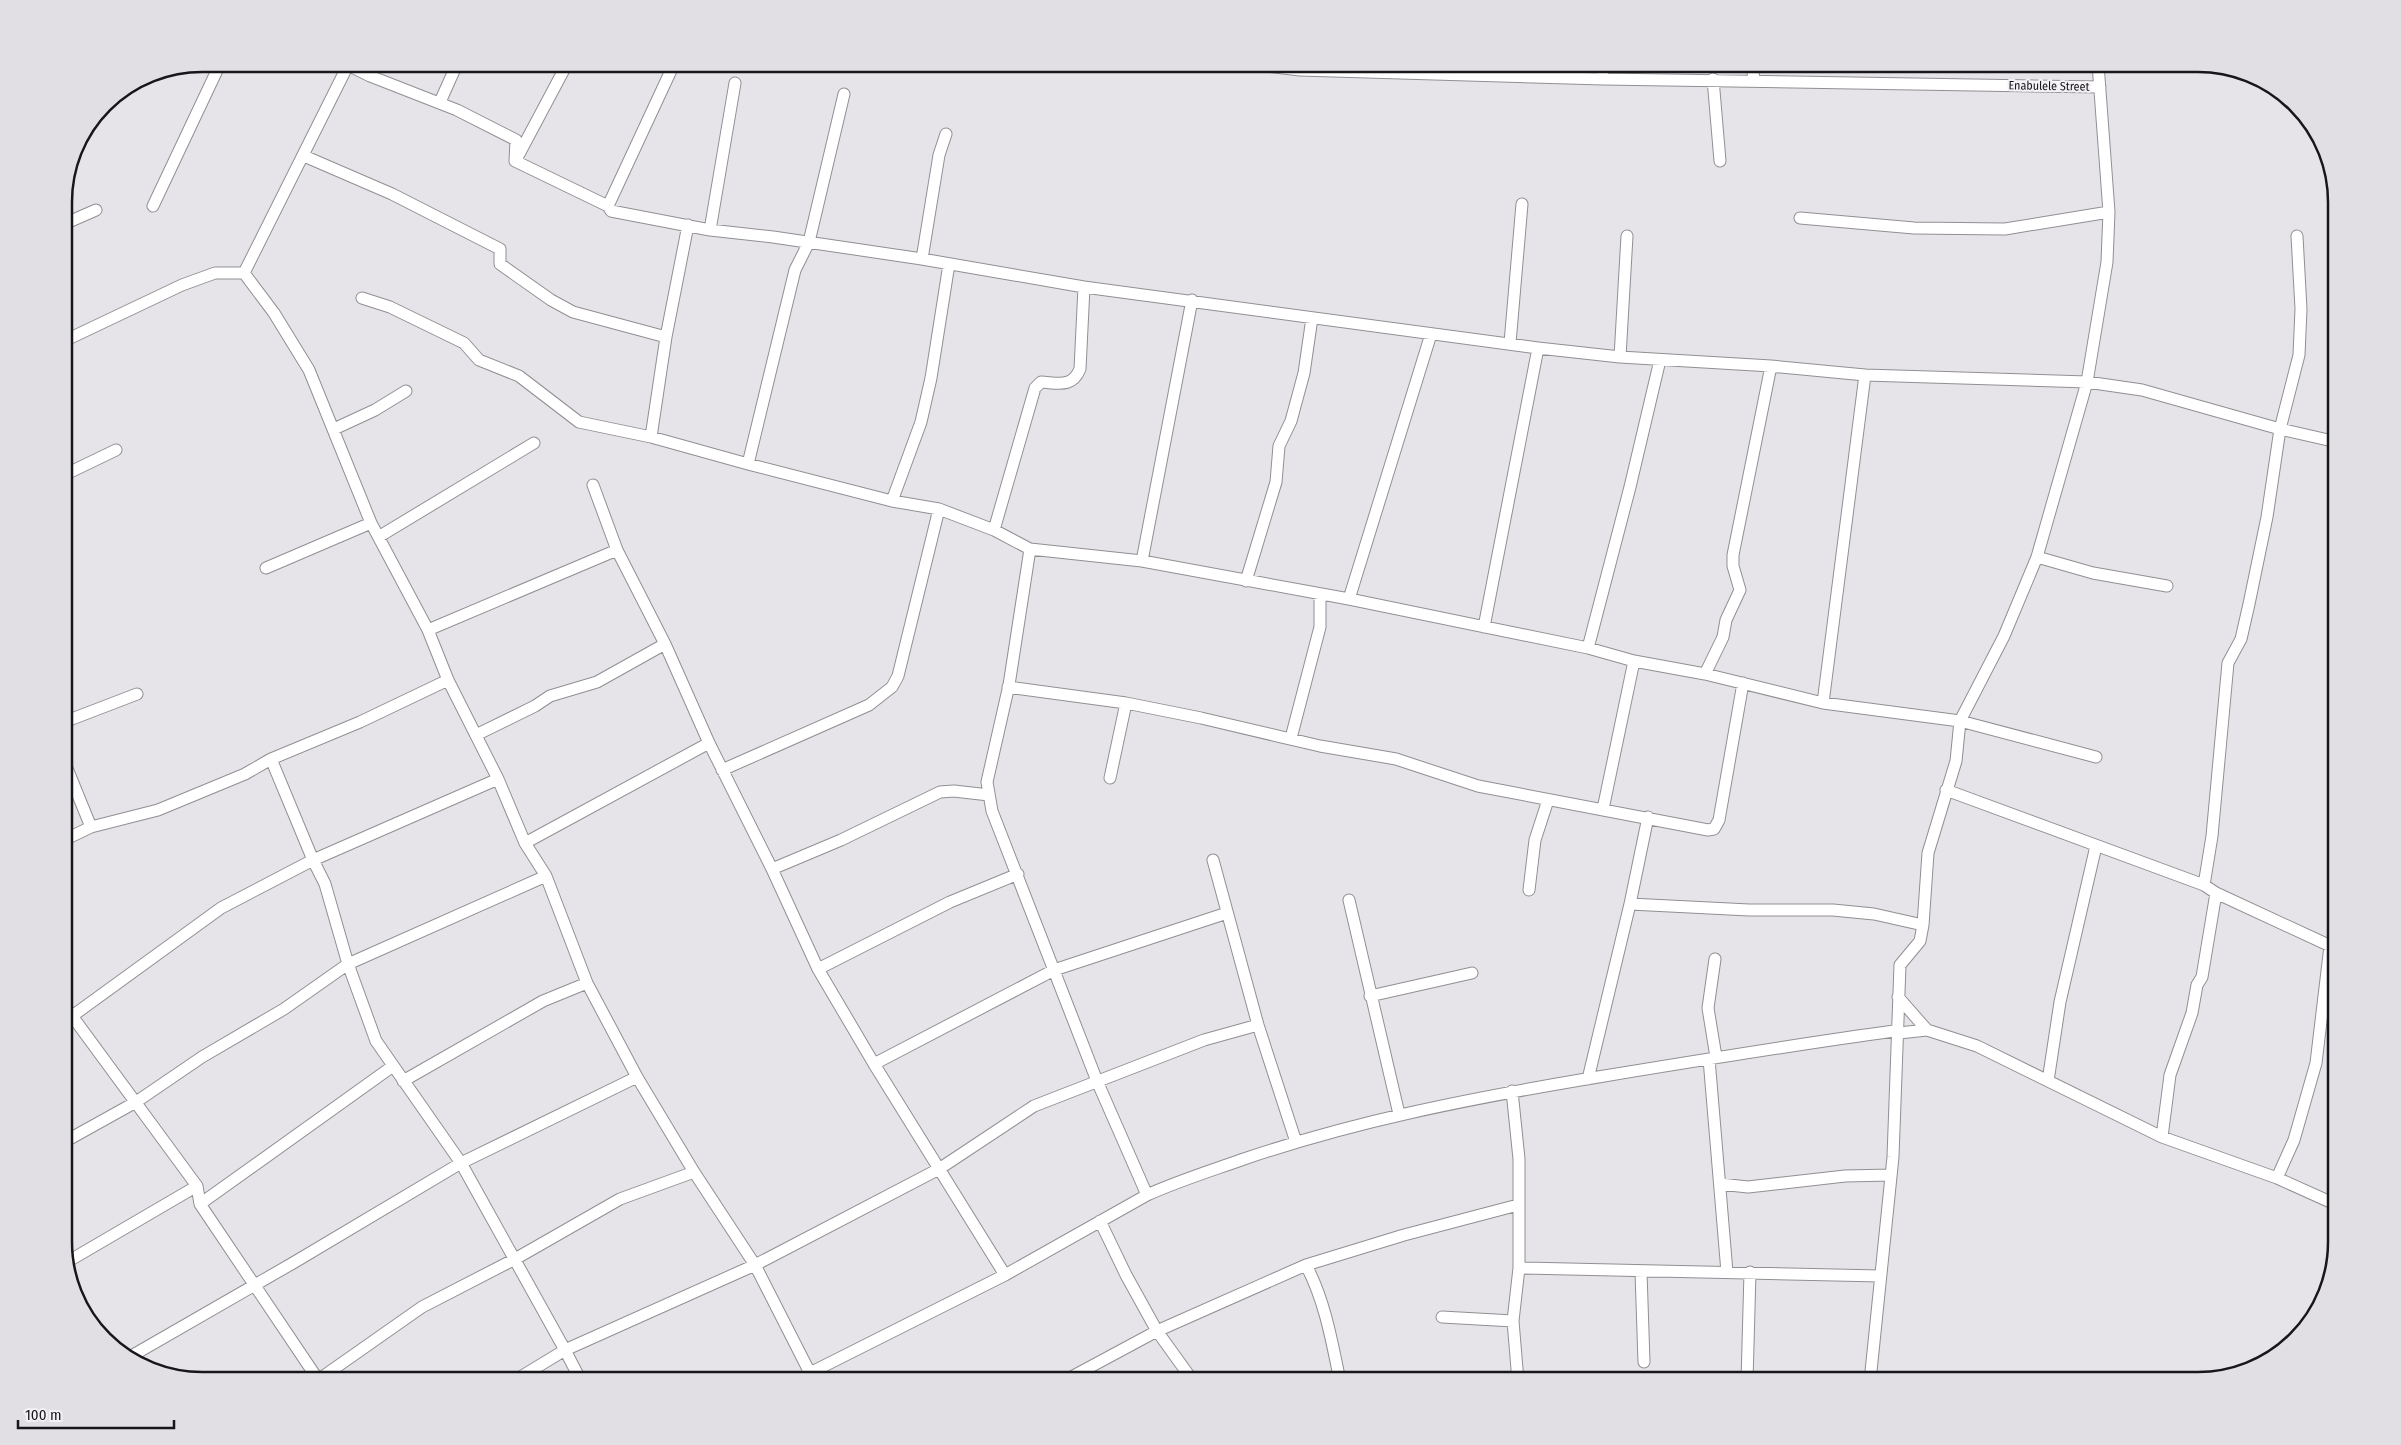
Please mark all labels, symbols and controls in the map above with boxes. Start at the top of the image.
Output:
street label: Enabulele Street [2008,78,2090,94]
scale bar [18,1398,174,1430]
text: 100 m [25,1406,62,1424]

